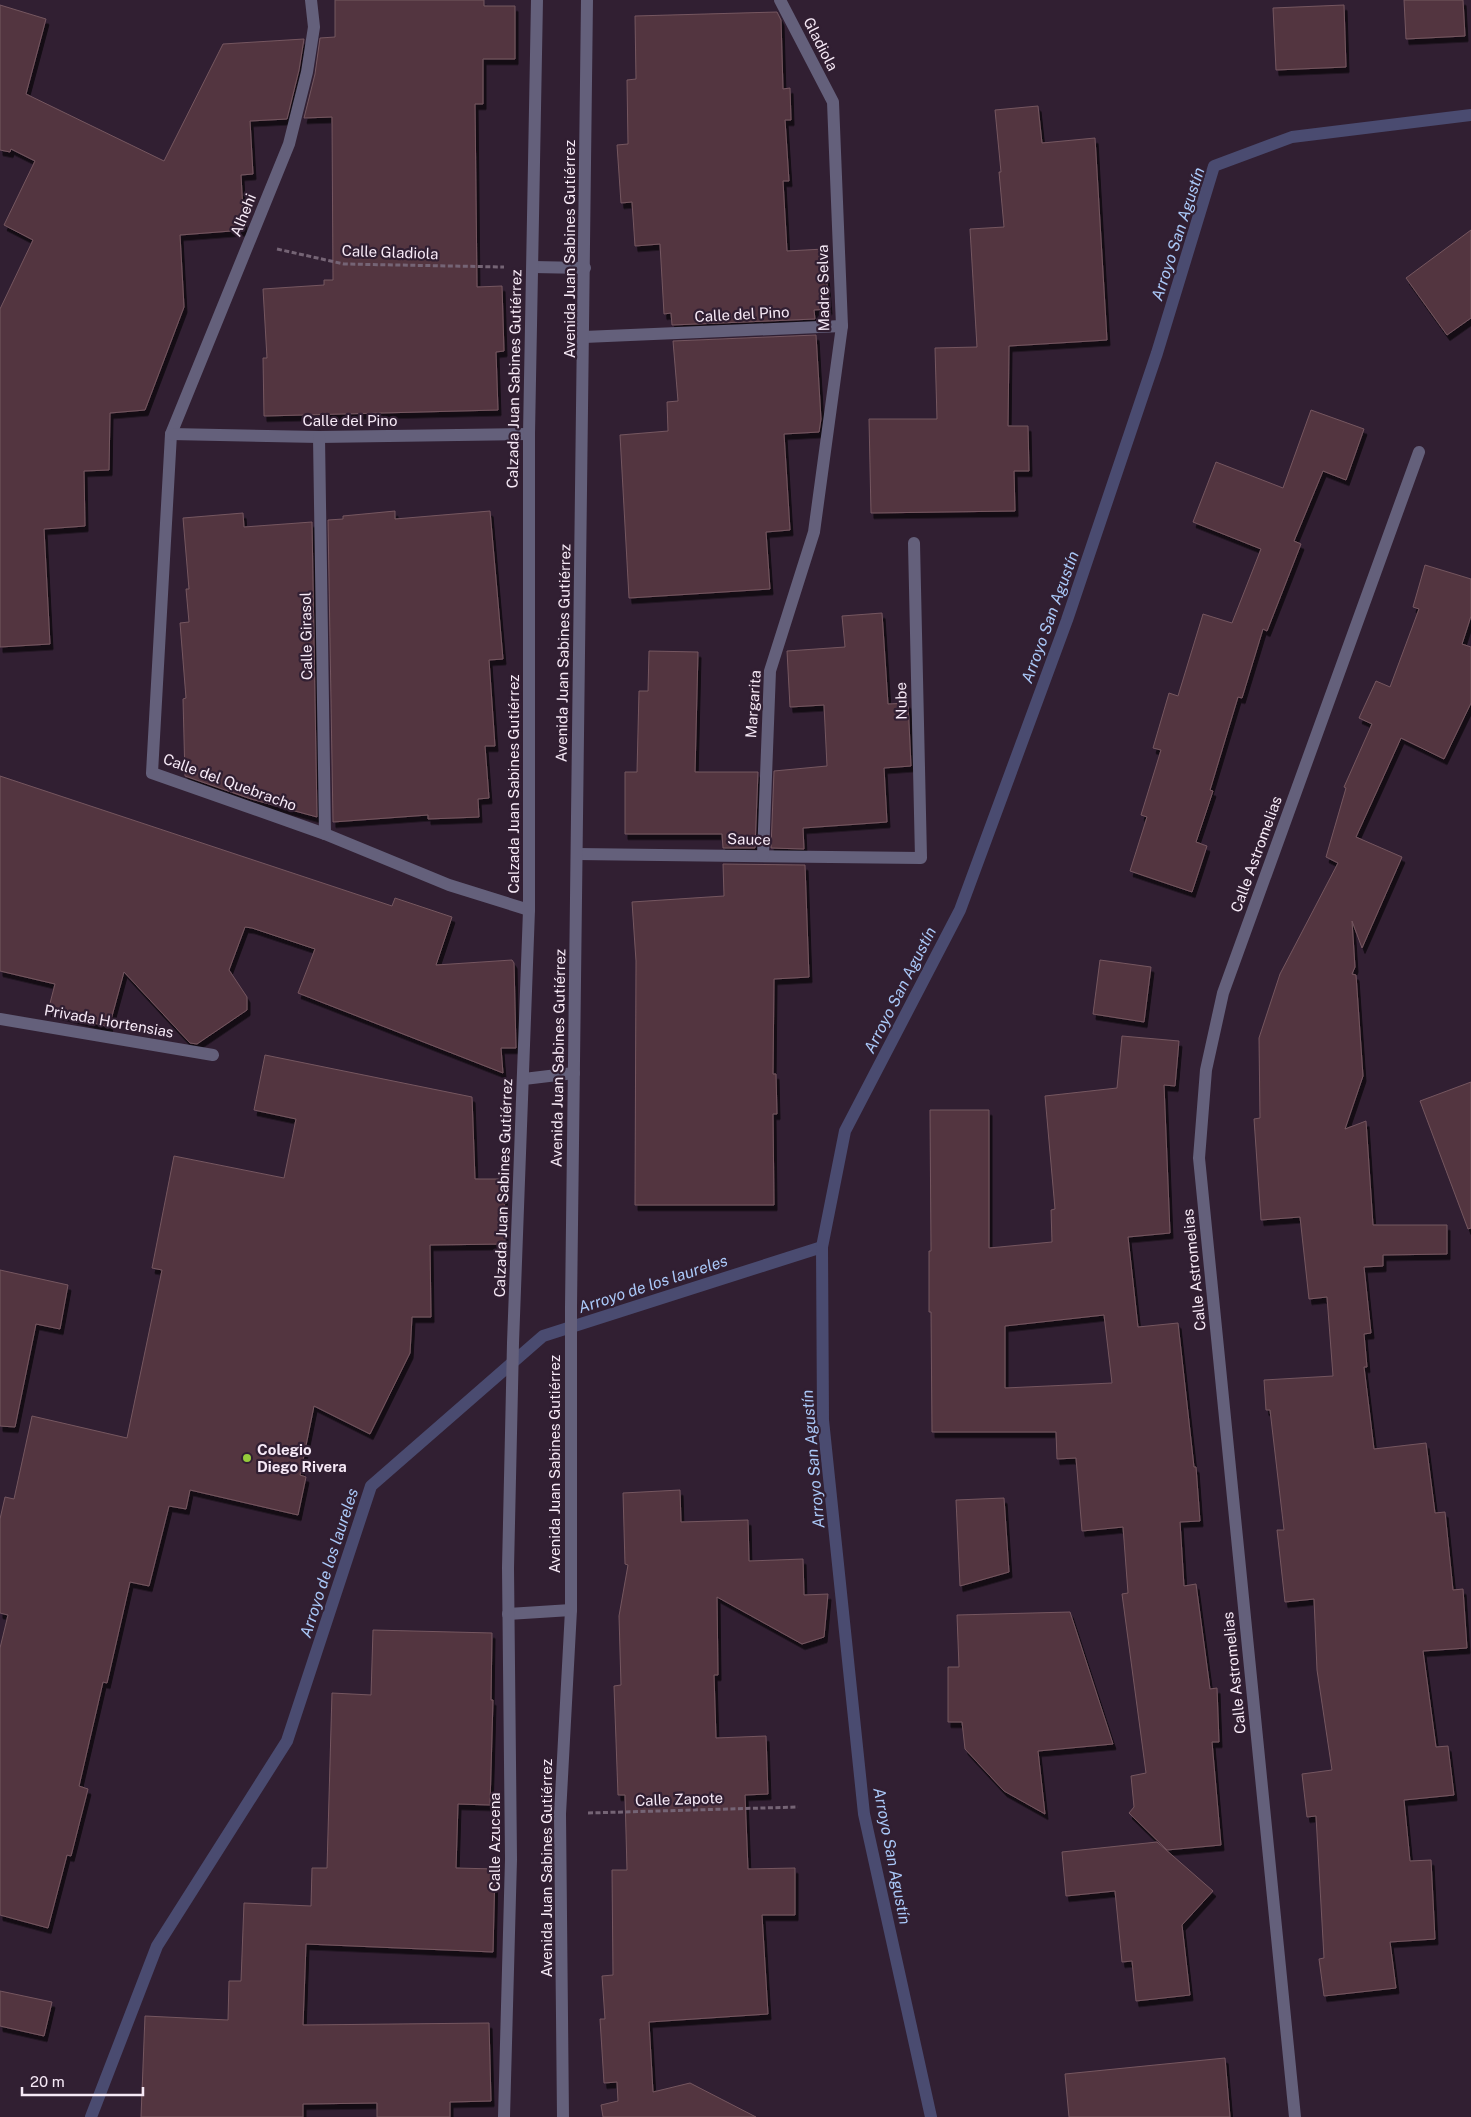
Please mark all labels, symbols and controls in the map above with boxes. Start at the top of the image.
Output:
street label: Gladiola [800,14,842,74]
street label: Avenida Juan Sabines Gutiérrez [561,140,578,358]
water label: Arroyo San Agustín [1147,165,1209,303]
street label: Alhehi [227,191,259,239]
street label: Calle Gladiola [341,242,439,262]
street label: Madre Selva [814,244,832,332]
street label: Calzada Juan Sabines Gutiérrez [504,269,524,489]
street label: Calle del Pino [694,303,790,325]
street label: Calle del Pino [303,412,397,429]
street label: Avenida Juan Sabines Gutiérrez [553,544,573,762]
water label: Arroyo San Agustín [1017,548,1083,686]
street label: Calle Girasol [297,592,315,680]
street label: Margarita [742,669,764,739]
street label: Calzada Juan Sabines Gutiérrez [505,675,522,893]
street label: Nube [892,682,910,720]
street label: Calle del Quebracho [161,750,299,814]
street label: Calle Astromelias [1227,794,1285,914]
street label: Sauce [727,830,771,848]
water label: Arroyo San Agustín [860,924,940,1056]
street label: Avenida Juan Sabines Gutiérrez [548,949,568,1167]
street label: Privada Hortensias [43,1001,175,1041]
street label: Calzada Juan Sabines Gutiérrez [491,1078,515,1298]
street label: Calle Astromelias [1179,1208,1209,1332]
water label: Arroyo de los laureles [576,1251,730,1317]
street label: Avenida Juan Sabines Gutiérrez [546,1355,563,1573]
water label: Arroyo San Agustín [797,1389,829,1529]
place label: Colegio Diego Rivera [257,1441,347,1475]
marker: Colegio Diego Rivera [241,1452,253,1464]
water label: Arroyo de los laureles [296,1486,362,1640]
street label: Calle Astromelias [1219,1611,1249,1735]
street label: Avenida Juan Sabines Gutiérrez [538,1759,555,1977]
water label: Arroyo San Agustín [869,1786,915,1926]
street label: Calle Zapote [635,1789,723,1809]
street label: Calle Azucena [486,1792,503,1892]
scale bar [22,2064,144,2096]
text: 20 m [30,2073,65,2090]

